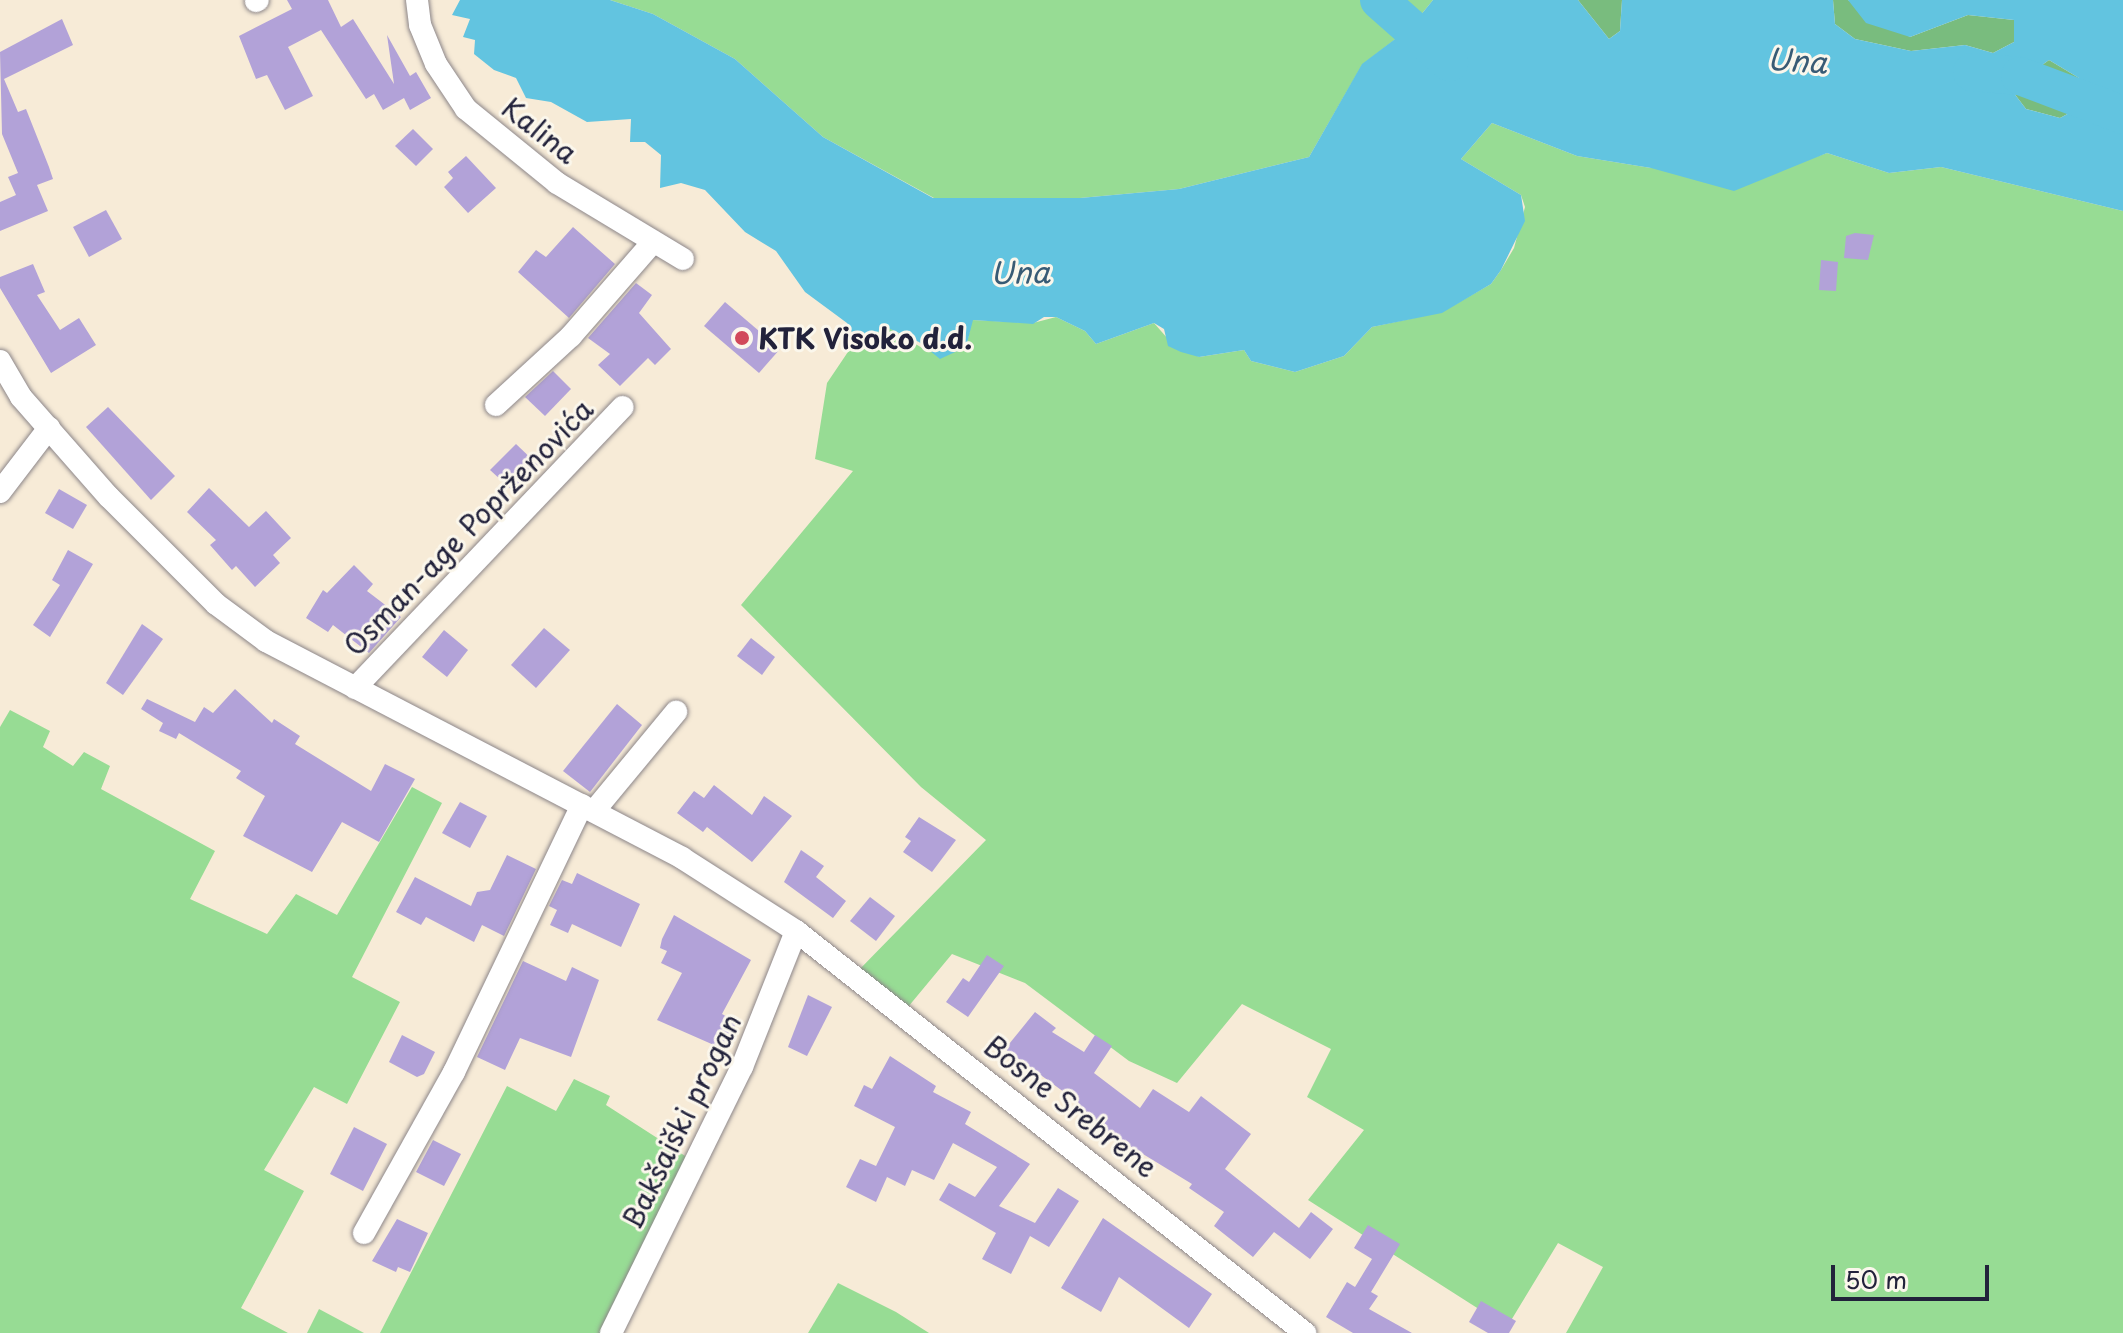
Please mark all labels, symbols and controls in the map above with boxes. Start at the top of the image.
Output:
water label: Una [1766,40,1828,80]
street label: Kalina [496,90,584,170]
water label: Una [990,253,1050,291]
place label: KTK Visoko d.d. [758,321,977,355]
marker: KTK Visoko d.d. [733,329,751,347]
street label: Osman-age Poprženovića [337,392,599,662]
street label: Bakšaiški progan [614,1008,748,1234]
street label: Bosne Srebrene [978,1028,1164,1184]
scale bar [1835,1249,1993,1299]
text: 50 m [1845,1261,1907,1297]

